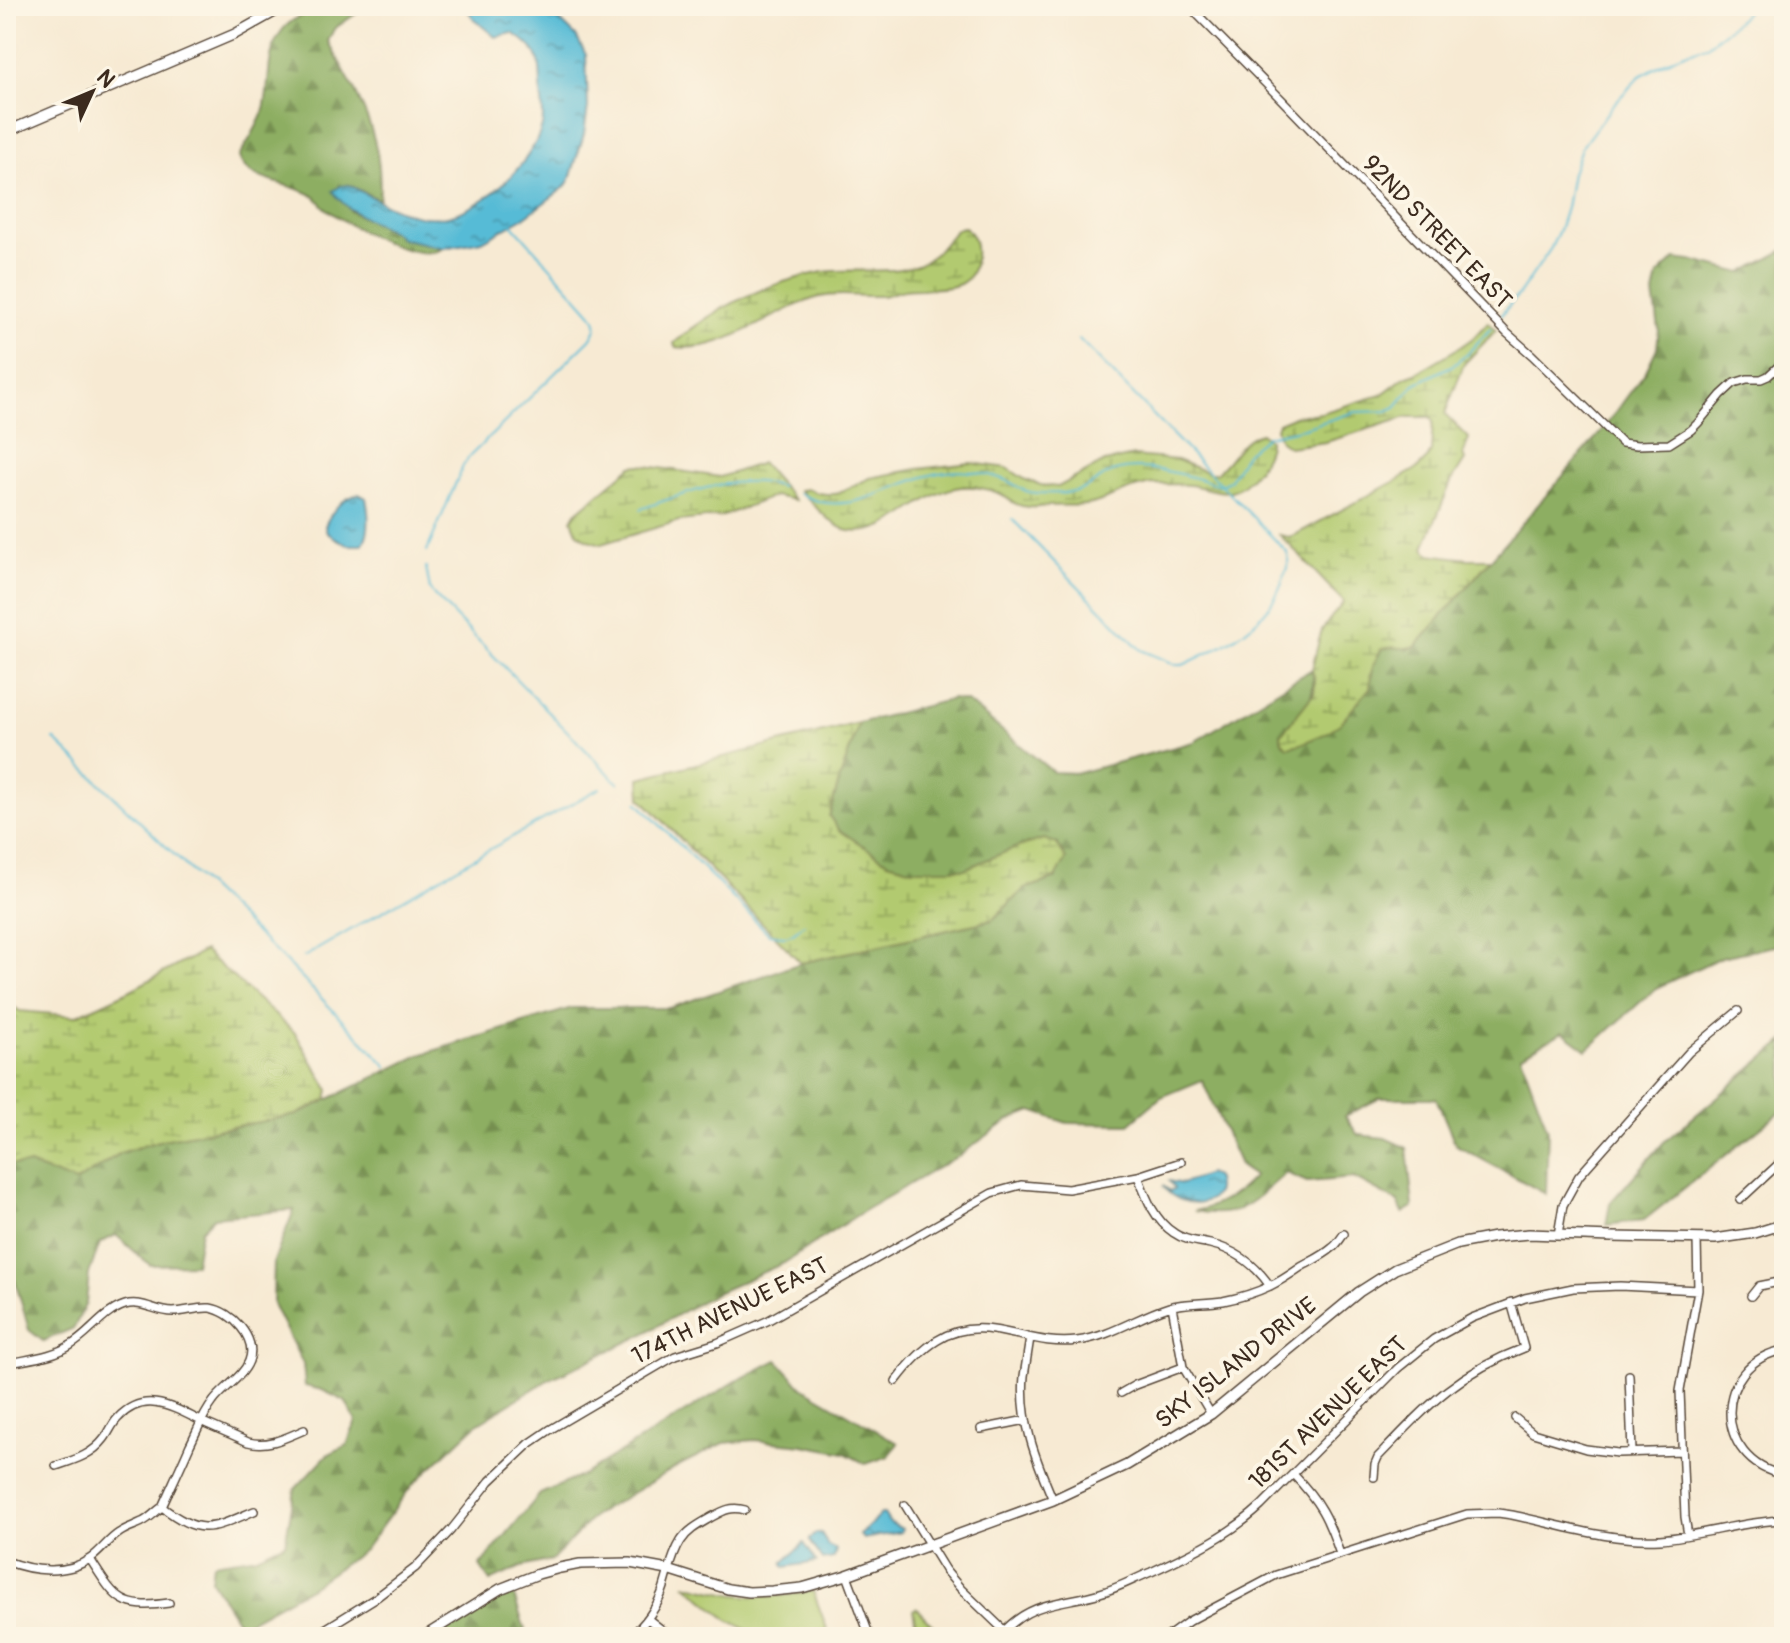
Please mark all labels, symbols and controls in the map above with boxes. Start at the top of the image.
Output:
north arrow [52,52,132,132]
text: N [90,64,121,94]
street label: 92ND STREET EAST [1356,149,1518,315]
street label: 174TH AVENUE EAST [627,1251,833,1371]
street label: SKY ISLAND DRIVE [1150,1291,1322,1435]
street label: 181ST AVENUE EAST [1243,1330,1413,1496]

